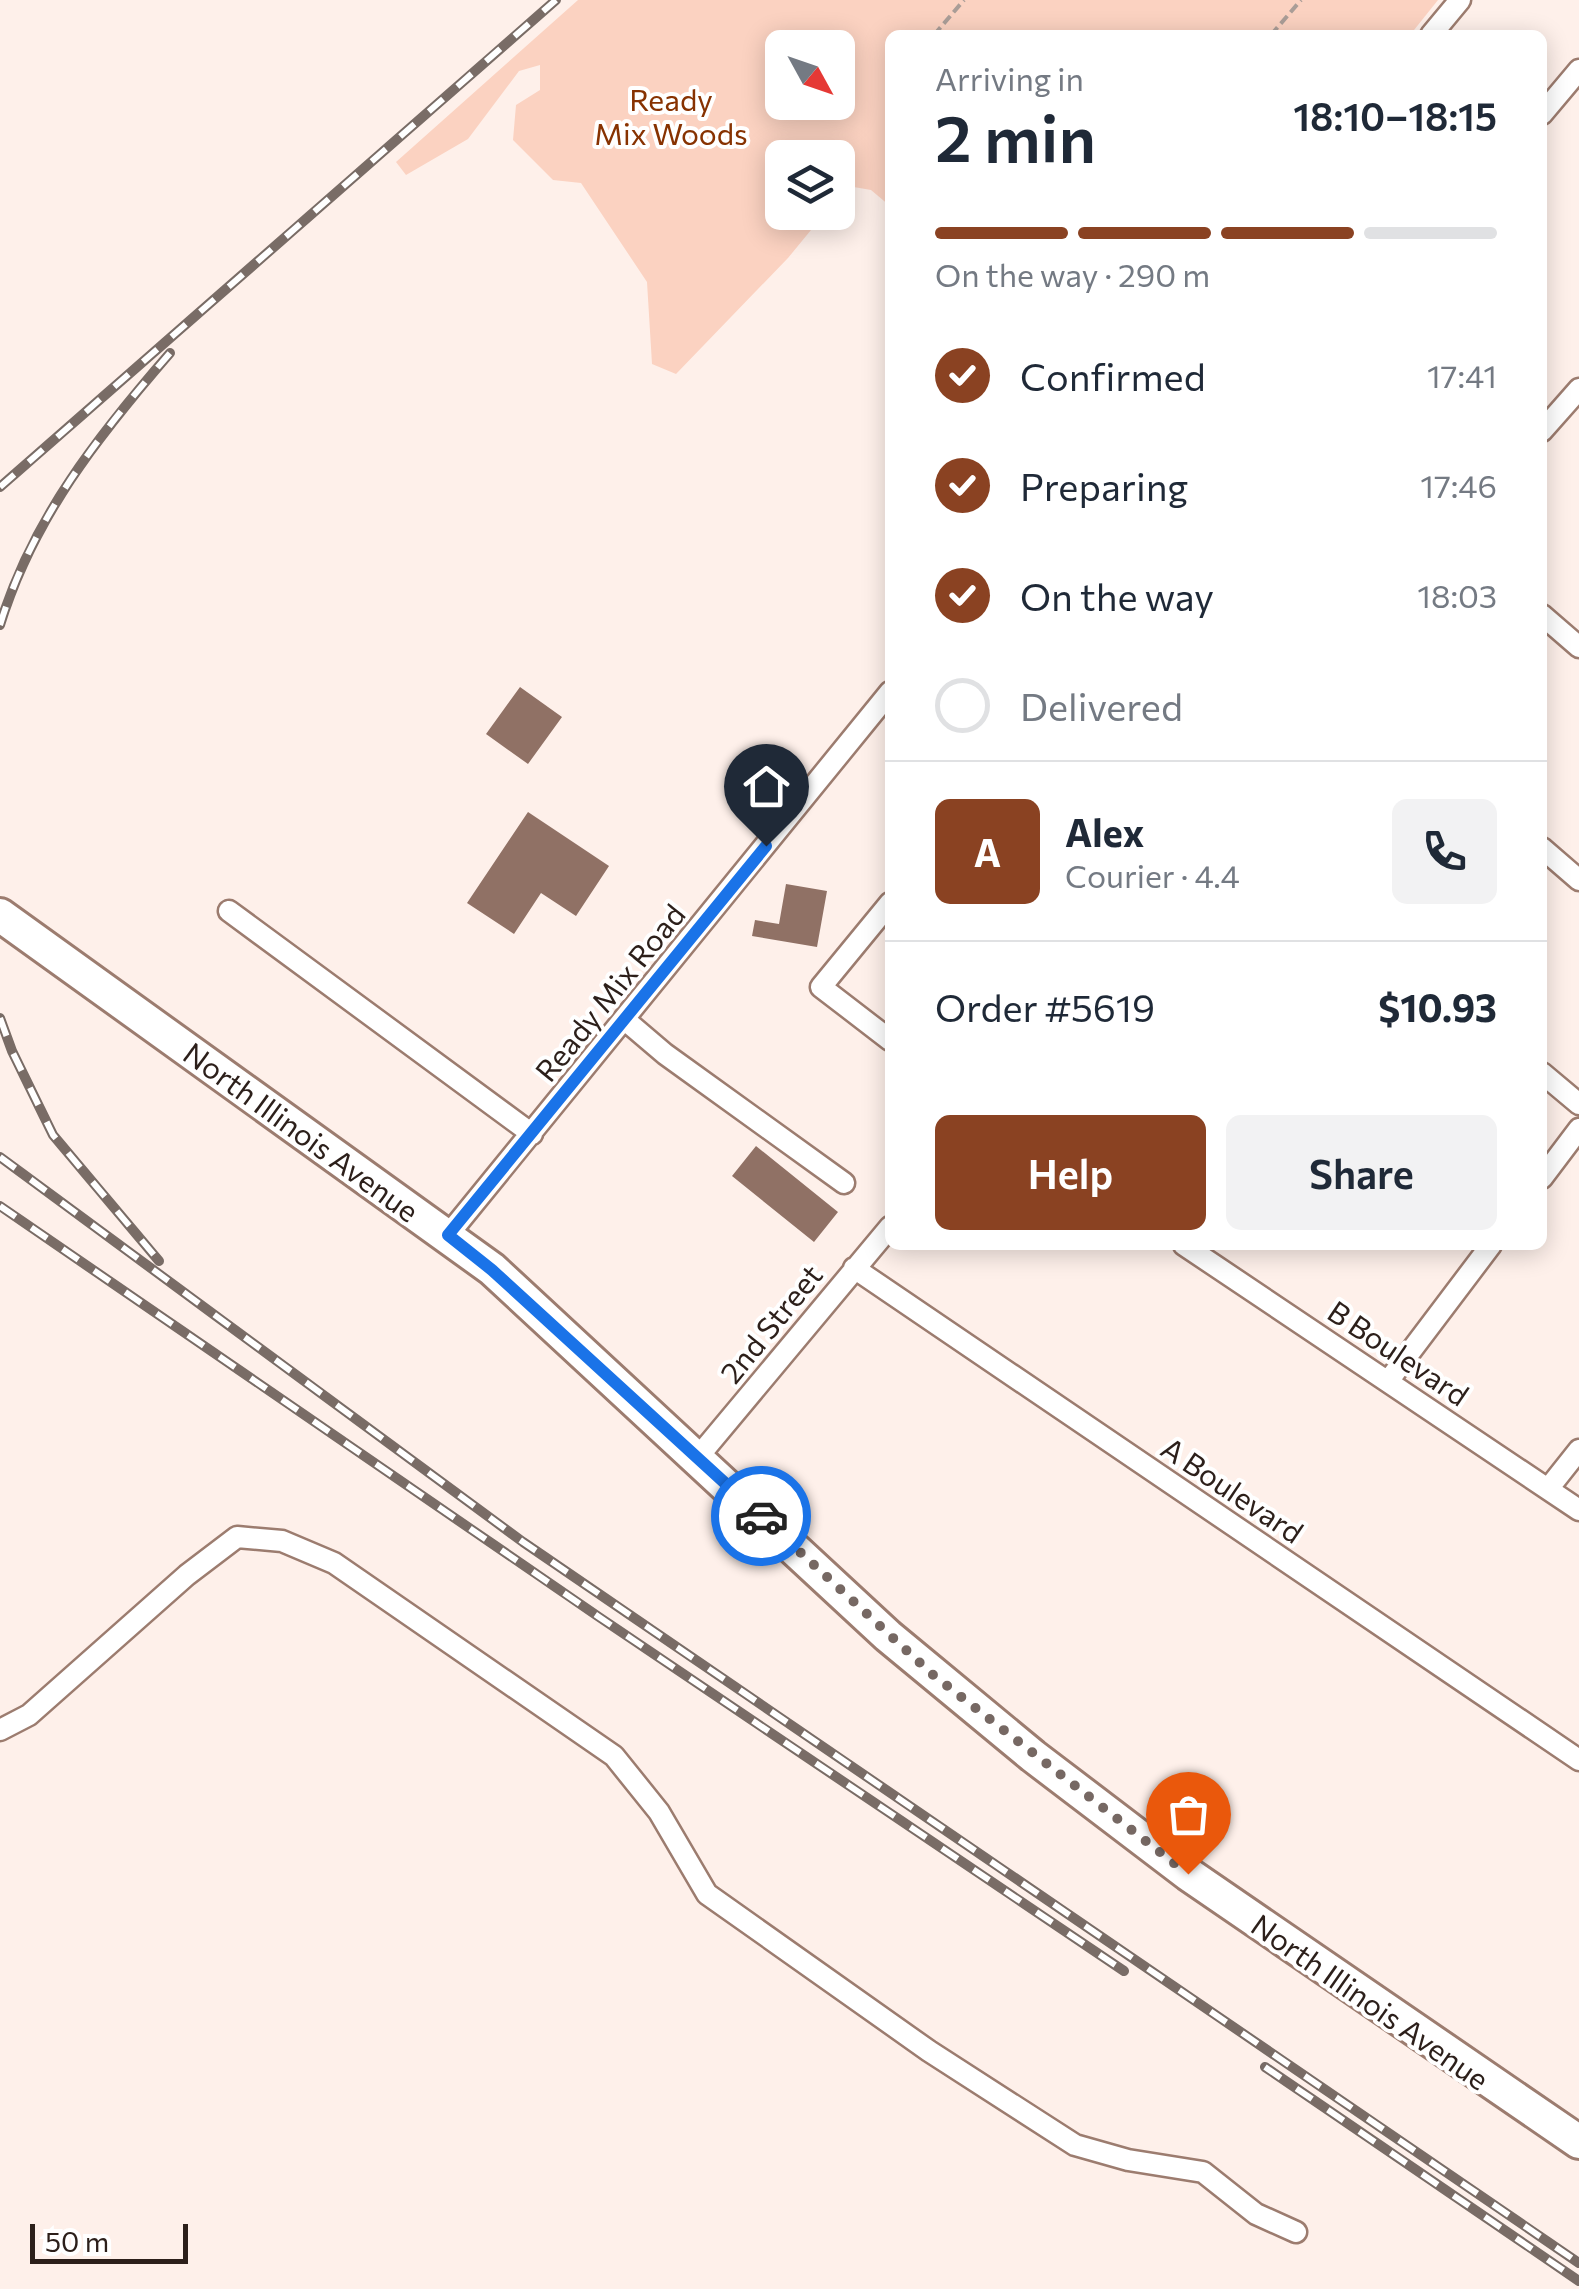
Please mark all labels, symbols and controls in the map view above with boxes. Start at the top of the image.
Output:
north arrow [765,30,855,120]
map controls [765,30,855,230]
text: Arriving in [935,58,1084,98]
park label: Ready Mix Woods [594,80,748,151]
text: 18:10–18:15 [1293,92,1497,139]
text: 2 min [935,96,1096,175]
button: layers [765,140,855,230]
text: On the way · 290 m [935,254,1210,294]
icon: check [935,348,990,403]
text: Confirmed [1020,352,1206,399]
text: 17:41 [1427,355,1497,395]
icon: check [935,458,990,513]
text: Preparing [1020,462,1188,509]
text: 17:46 [1420,465,1497,505]
icon: check [935,568,990,623]
text: On the way [1020,572,1214,619]
text: 18:03 [1417,575,1497,615]
text: Delivered [1020,682,1183,729]
pin [724,744,809,847]
icon: home [739,759,794,814]
button: phone [1392,799,1497,904]
text: Alex [1065,808,1144,855]
text: A [974,828,1001,875]
text: Courier · 4.4 [1065,855,1240,895]
street label: Ready Mix Road [526,896,692,1088]
text: Order #5619 [935,983,1155,1030]
text: $10.93 [1378,983,1497,1030]
street label: North Illinois Avenue [177,1033,427,1229]
button: Help [935,1115,1206,1230]
button: Share [1226,1115,1497,1230]
street label: 2nd Street [711,1256,829,1390]
street label: B Boulevard [1322,1291,1476,1413]
street label: A Boulevard [1155,1428,1311,1550]
courier [711,1466,811,1566]
icon: car [734,1489,789,1544]
pin [1146,1772,1231,1875]
icon: bag [1161,1787,1216,1842]
street label: North Illinois Avenue [1245,1905,1497,2097]
scale bar [30,2219,188,2264]
text: 50 m [45,2224,109,2258]

